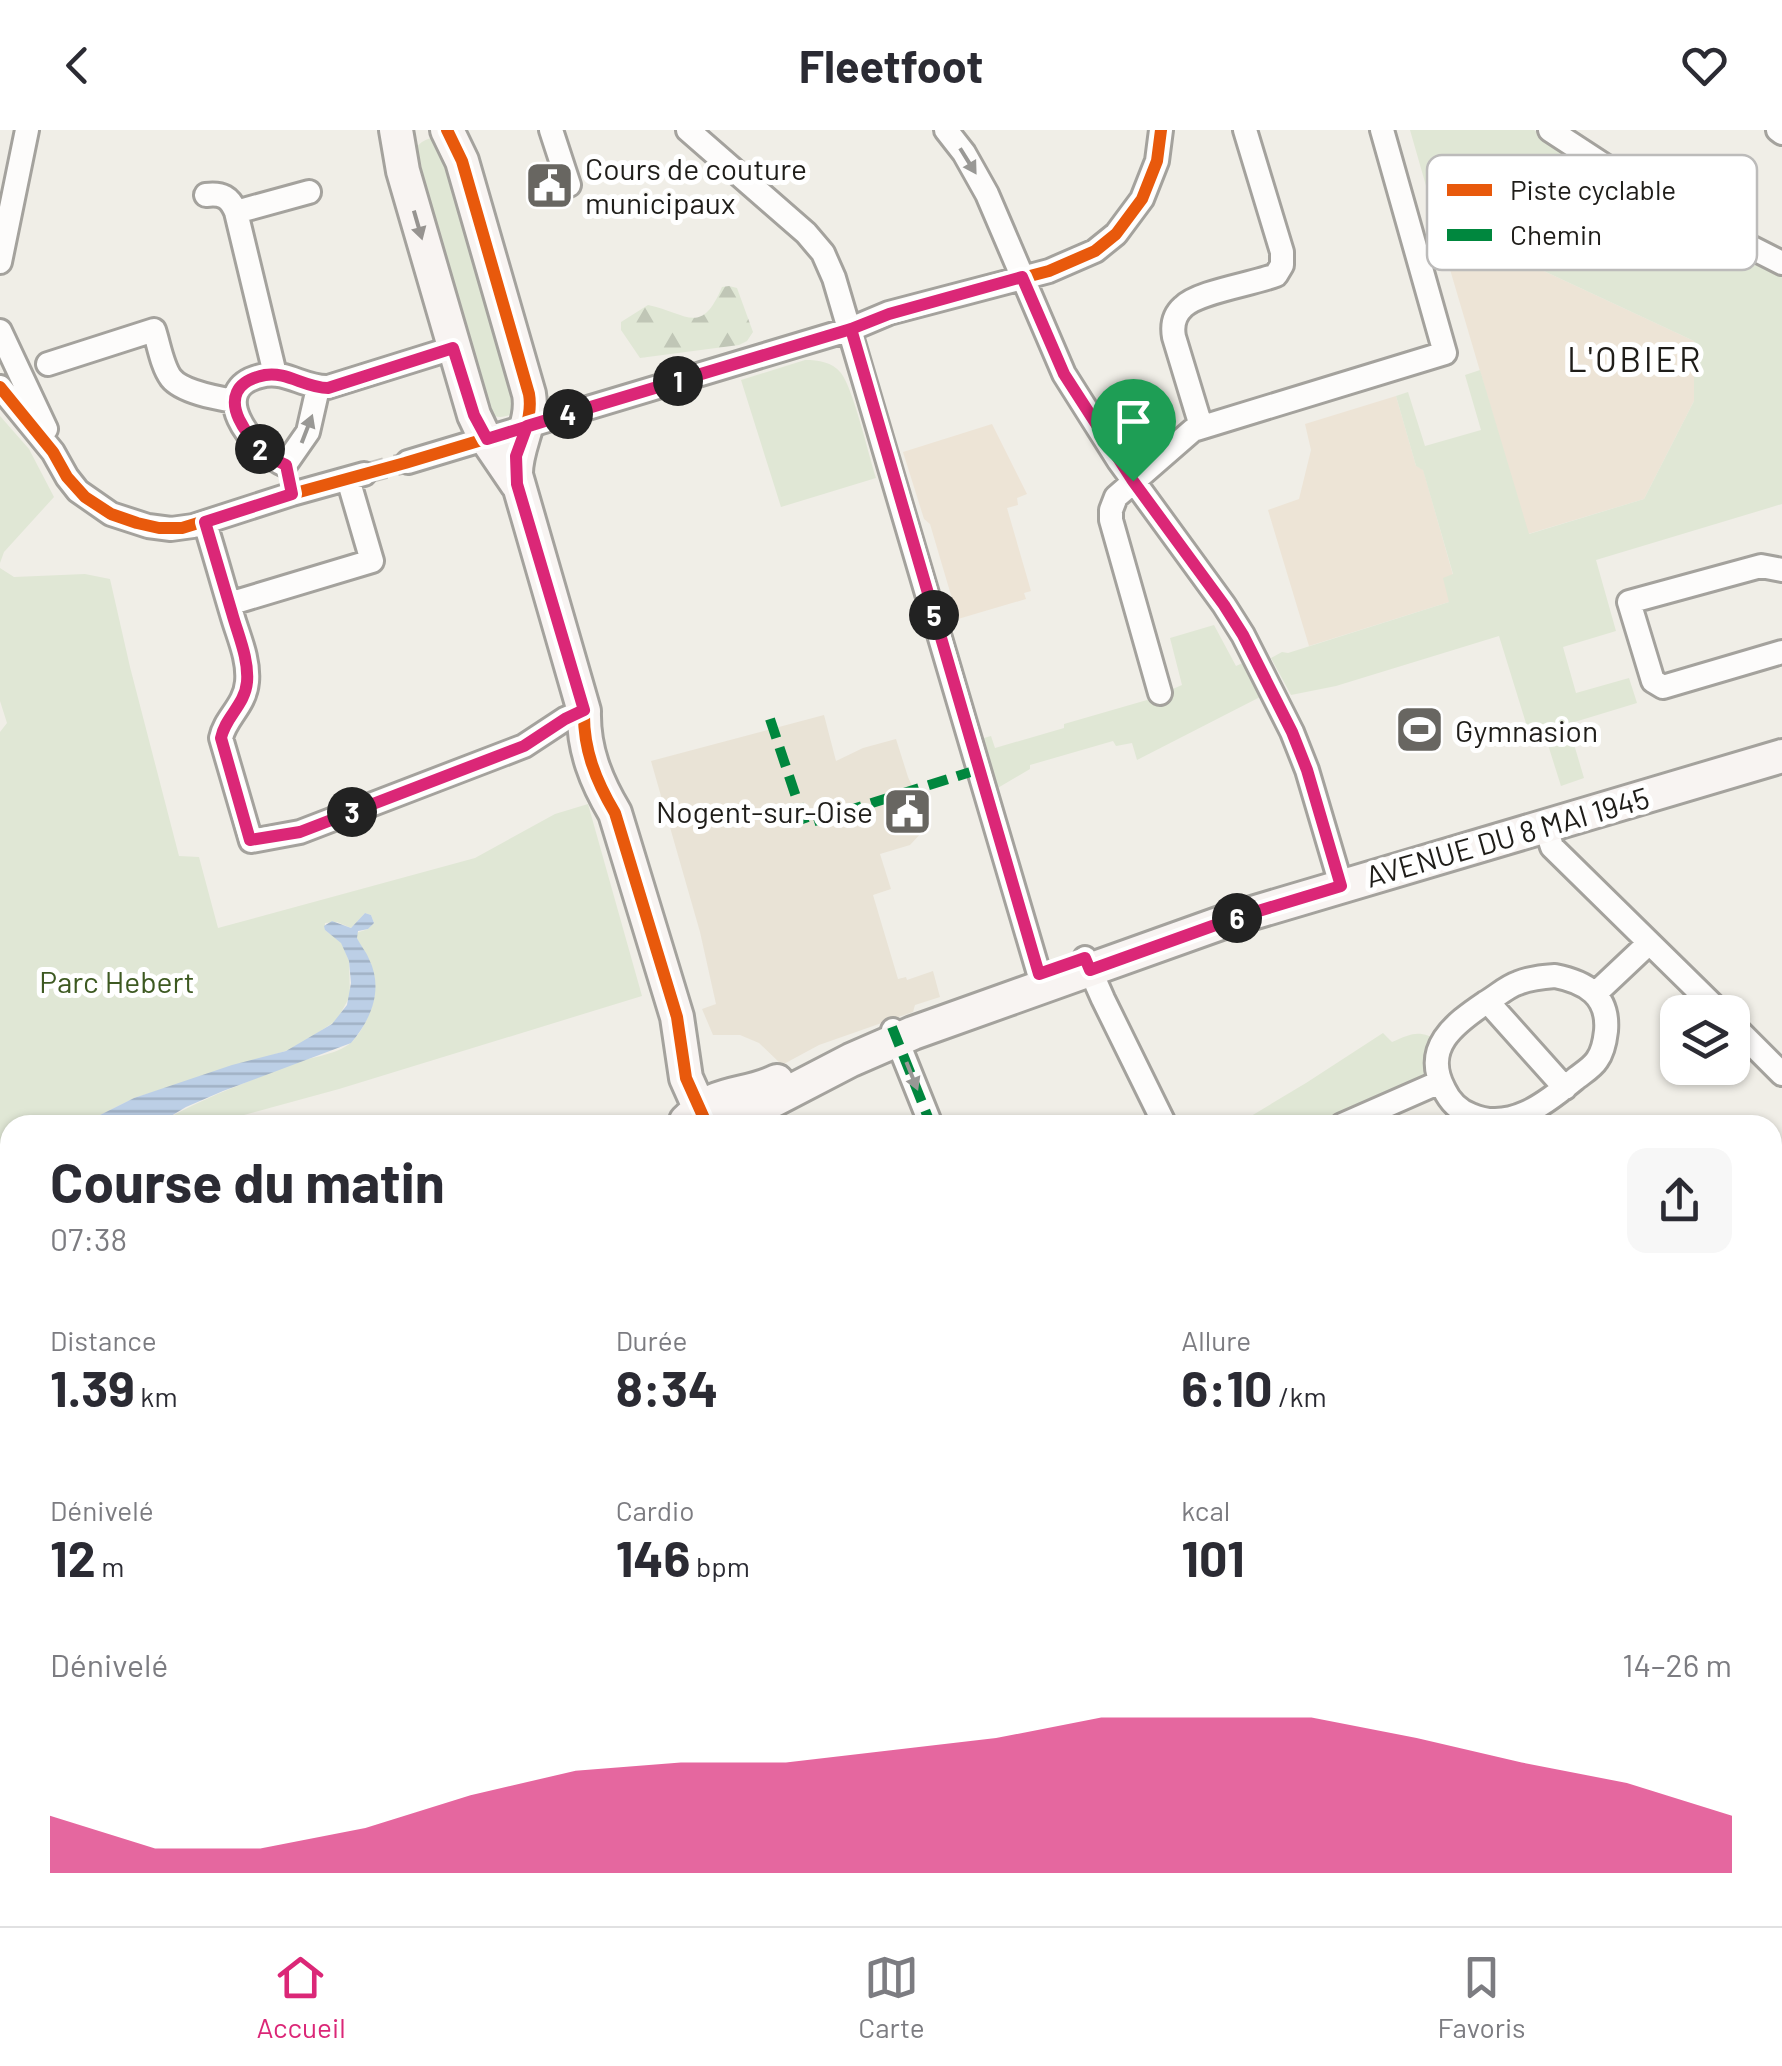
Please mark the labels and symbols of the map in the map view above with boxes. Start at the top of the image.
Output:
one-way arrow [958,147,976,175]
place label: Cours de couture municipaux [585,150,807,220]
legend [1427,155,1757,270]
public building icon: Cours de couture municipaux [524,159,576,211]
text: Piste cyclable [1510,172,1676,206]
one-way arrow [411,210,426,241]
text: Chemin [1510,217,1602,251]
district label: L'OBIER [1567,337,1703,379]
pin: 1 [653,356,703,406]
pin [1091,379,1176,482]
pin: 4 [543,389,593,439]
one-way arrow [300,413,316,443]
pin: 2 [235,424,285,474]
pin: 5 [909,590,959,640]
sports icon: Gymnasion [1394,704,1446,756]
place label: Gymnasion [1455,712,1598,748]
street label: AVENUE DU 8 MAI 1945 [1361,778,1653,894]
public building icon: Nogent-sur-Oise [882,785,934,837]
pin: 3 [327,787,377,837]
place label: Nogent-sur-Oise [656,793,873,829]
pin: 6 [1212,893,1262,943]
park label: Parc Hebert [39,963,195,999]
one-way arrow [905,1061,921,1091]

